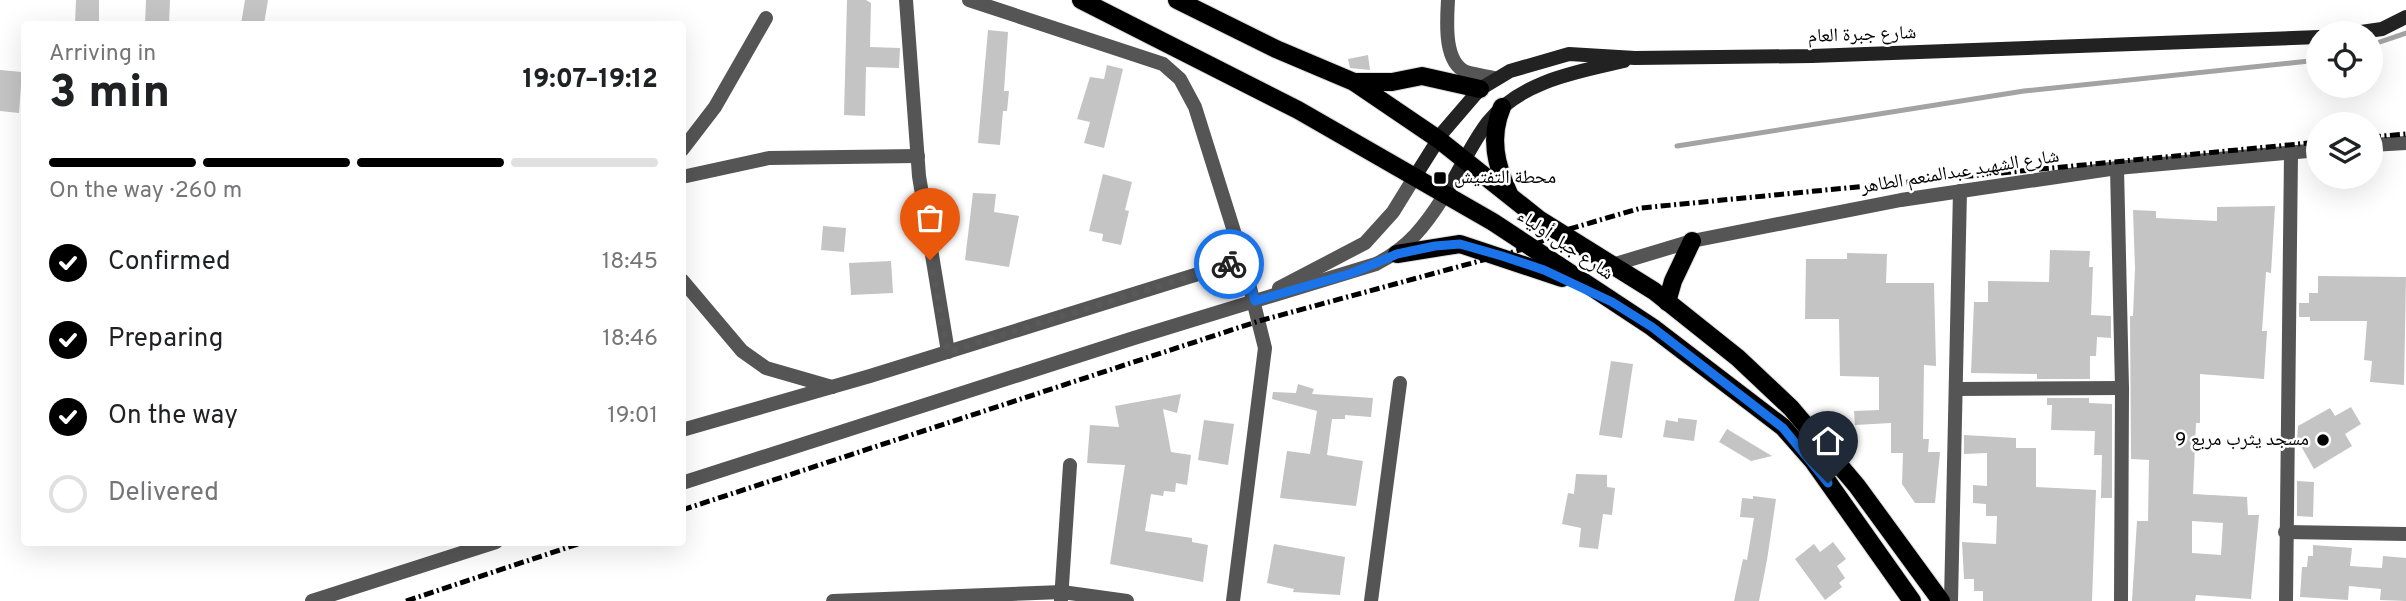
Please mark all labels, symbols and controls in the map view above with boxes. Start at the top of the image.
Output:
street label: شارع جبرة العام [1807,21,1917,49]
map controls [2306,21,2383,189]
button: locate [2306,21,2383,98]
text: Arriving in [49,40,156,69]
text: 19:07–19:12 [523,64,658,97]
text: 3 min [49,65,170,124]
button: layers [2306,112,2383,189]
street label: شارع الشهيد عبدالمنعم الطاهر [1858,144,2061,200]
place label: محطة التفتيش [1454,166,1556,190]
marker: محطة التفتيش [1432,170,1448,186]
text: On the way · 260 m [49,177,242,206]
pin [900,188,960,260]
icon: bag [911,199,949,237]
street label: شارع جبل أولياء [1512,203,1618,286]
courier [1194,229,1264,299]
icon: check [49,244,87,282]
icon: bike [1210,245,1248,283]
text: Confirmed [108,246,231,279]
text: 18:45 [602,248,658,277]
icon: check [49,321,87,359]
text: Preparing [108,323,223,356]
text: 18:46 [602,325,658,354]
icon: check [49,398,87,436]
text: On the way [108,400,238,433]
text: 19:01 [607,402,658,431]
pin [1798,411,1858,483]
icon: home [1809,422,1847,460]
place label: مسجد يثرب مربع 9 [2175,428,2309,452]
marker: مسجد يثرب مربع 9 [2315,432,2331,448]
text: Delivered [108,477,219,510]

